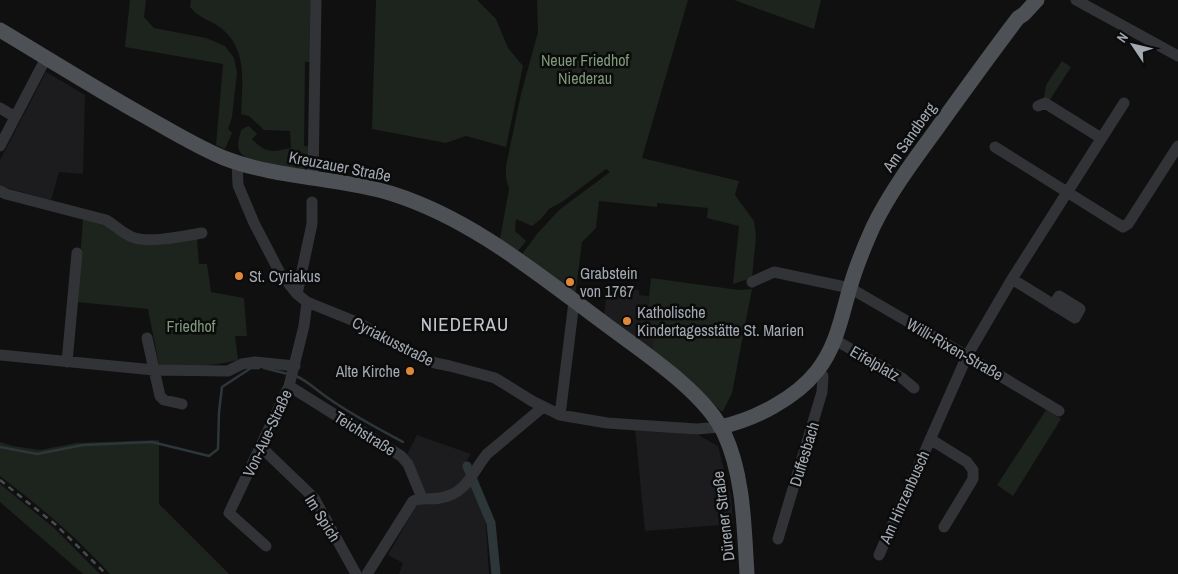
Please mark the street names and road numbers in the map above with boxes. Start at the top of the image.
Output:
street label: Am Sandberg [876,97,941,177]
street label: Kreuzauer Straße [287,145,393,187]
street label: Cyriakusstraße [348,311,438,371]
street label: Willi-Rixen-Straße [903,313,1007,385]
street label: Eifelplatz [846,340,904,386]
street label: Von-Aue-Straße [237,386,297,480]
street label: Teichstraße [330,406,400,460]
street label: Duffesbach [784,419,824,489]
street label: Am Hinzenbusch [873,447,934,548]
street label: Dürener Straße [707,470,739,562]
street label: Im Spich [300,490,346,546]

